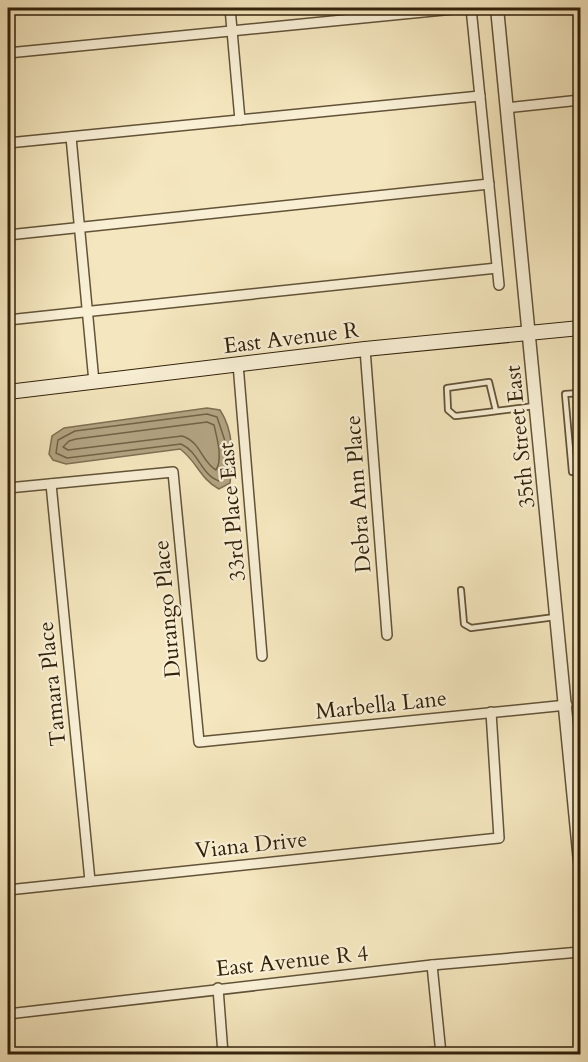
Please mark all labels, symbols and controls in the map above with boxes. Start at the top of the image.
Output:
street label: East Avenue R [222,315,361,361]
street label: 35th Street East [498,364,542,510]
street label: Debra Ann Place [338,414,378,574]
street label: 33rd Place East [211,441,253,583]
street label: Durango Place [146,539,188,679]
street label: Tamara Place [31,620,73,748]
street label: Marbella Lane [314,683,448,727]
street label: Viana Drive [193,824,309,866]
street label: East Avenue R 4 [214,938,370,984]

